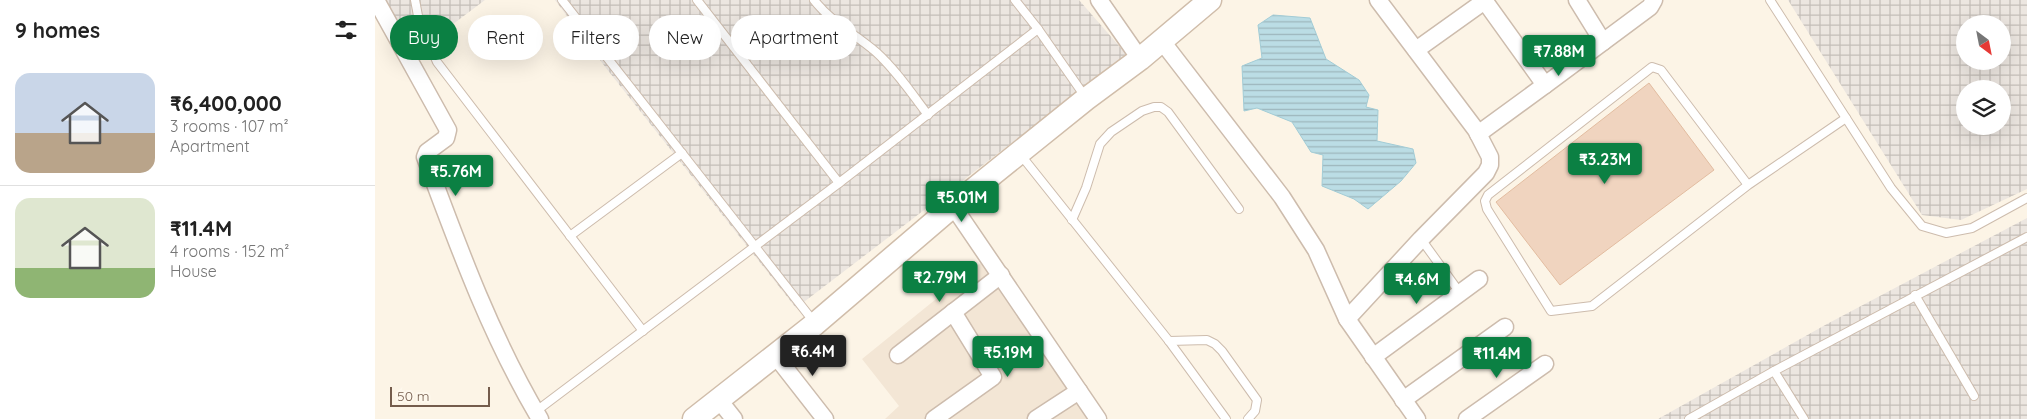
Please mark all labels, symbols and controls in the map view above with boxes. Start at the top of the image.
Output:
chip: Buy [390,15,458,60]
chip: Rent [468,15,543,60]
chip: Filters [553,15,639,60]
chip: New [649,15,721,60]
chip: Apartment [731,15,857,60]
north arrow [1956,15,2011,70]
map controls [1956,15,2011,135]
icon: filters [332,16,360,44]
text: 9 homes [15,17,100,43]
pin: ₹7.88M [1518,34,1600,77]
text: ₹7.88M [1533,41,1585,61]
button: layers [1956,80,2011,135]
text: ₹6,400,000 [170,90,282,116]
icon: home [55,93,115,153]
text: 3 rooms · 107 m² [170,116,289,136]
text: Apartment [170,136,250,156]
pin: ₹3.23M [1564,142,1646,185]
text: ₹3.23M [1579,149,1631,169]
pin: ₹5.76M [415,154,497,197]
text: ₹5.76M [430,161,482,181]
pin: ₹5.01M [921,180,1003,223]
text: ₹5.01M [937,187,987,207]
text: ₹11.4M [170,215,232,241]
icon: home [55,218,115,278]
text: 4 rooms · 152 m² [170,241,289,261]
pin: ₹2.79M [899,260,981,303]
text: House [170,261,217,281]
pin: ₹4.6M [1382,262,1452,305]
text: ₹2.79M [914,267,966,287]
text: ₹4.6M [1395,269,1439,289]
pin: ₹6.4M [778,334,848,377]
pin: ₹5.19M [967,336,1049,378]
pin: ₹11.4M [1456,336,1538,379]
text: ₹6.4M [791,341,835,361]
text: ₹5.19M [983,342,1033,362]
text: ₹11.4M [1473,343,1521,363]
scale bar [390,384,490,407]
text: 50 m [397,387,430,405]

